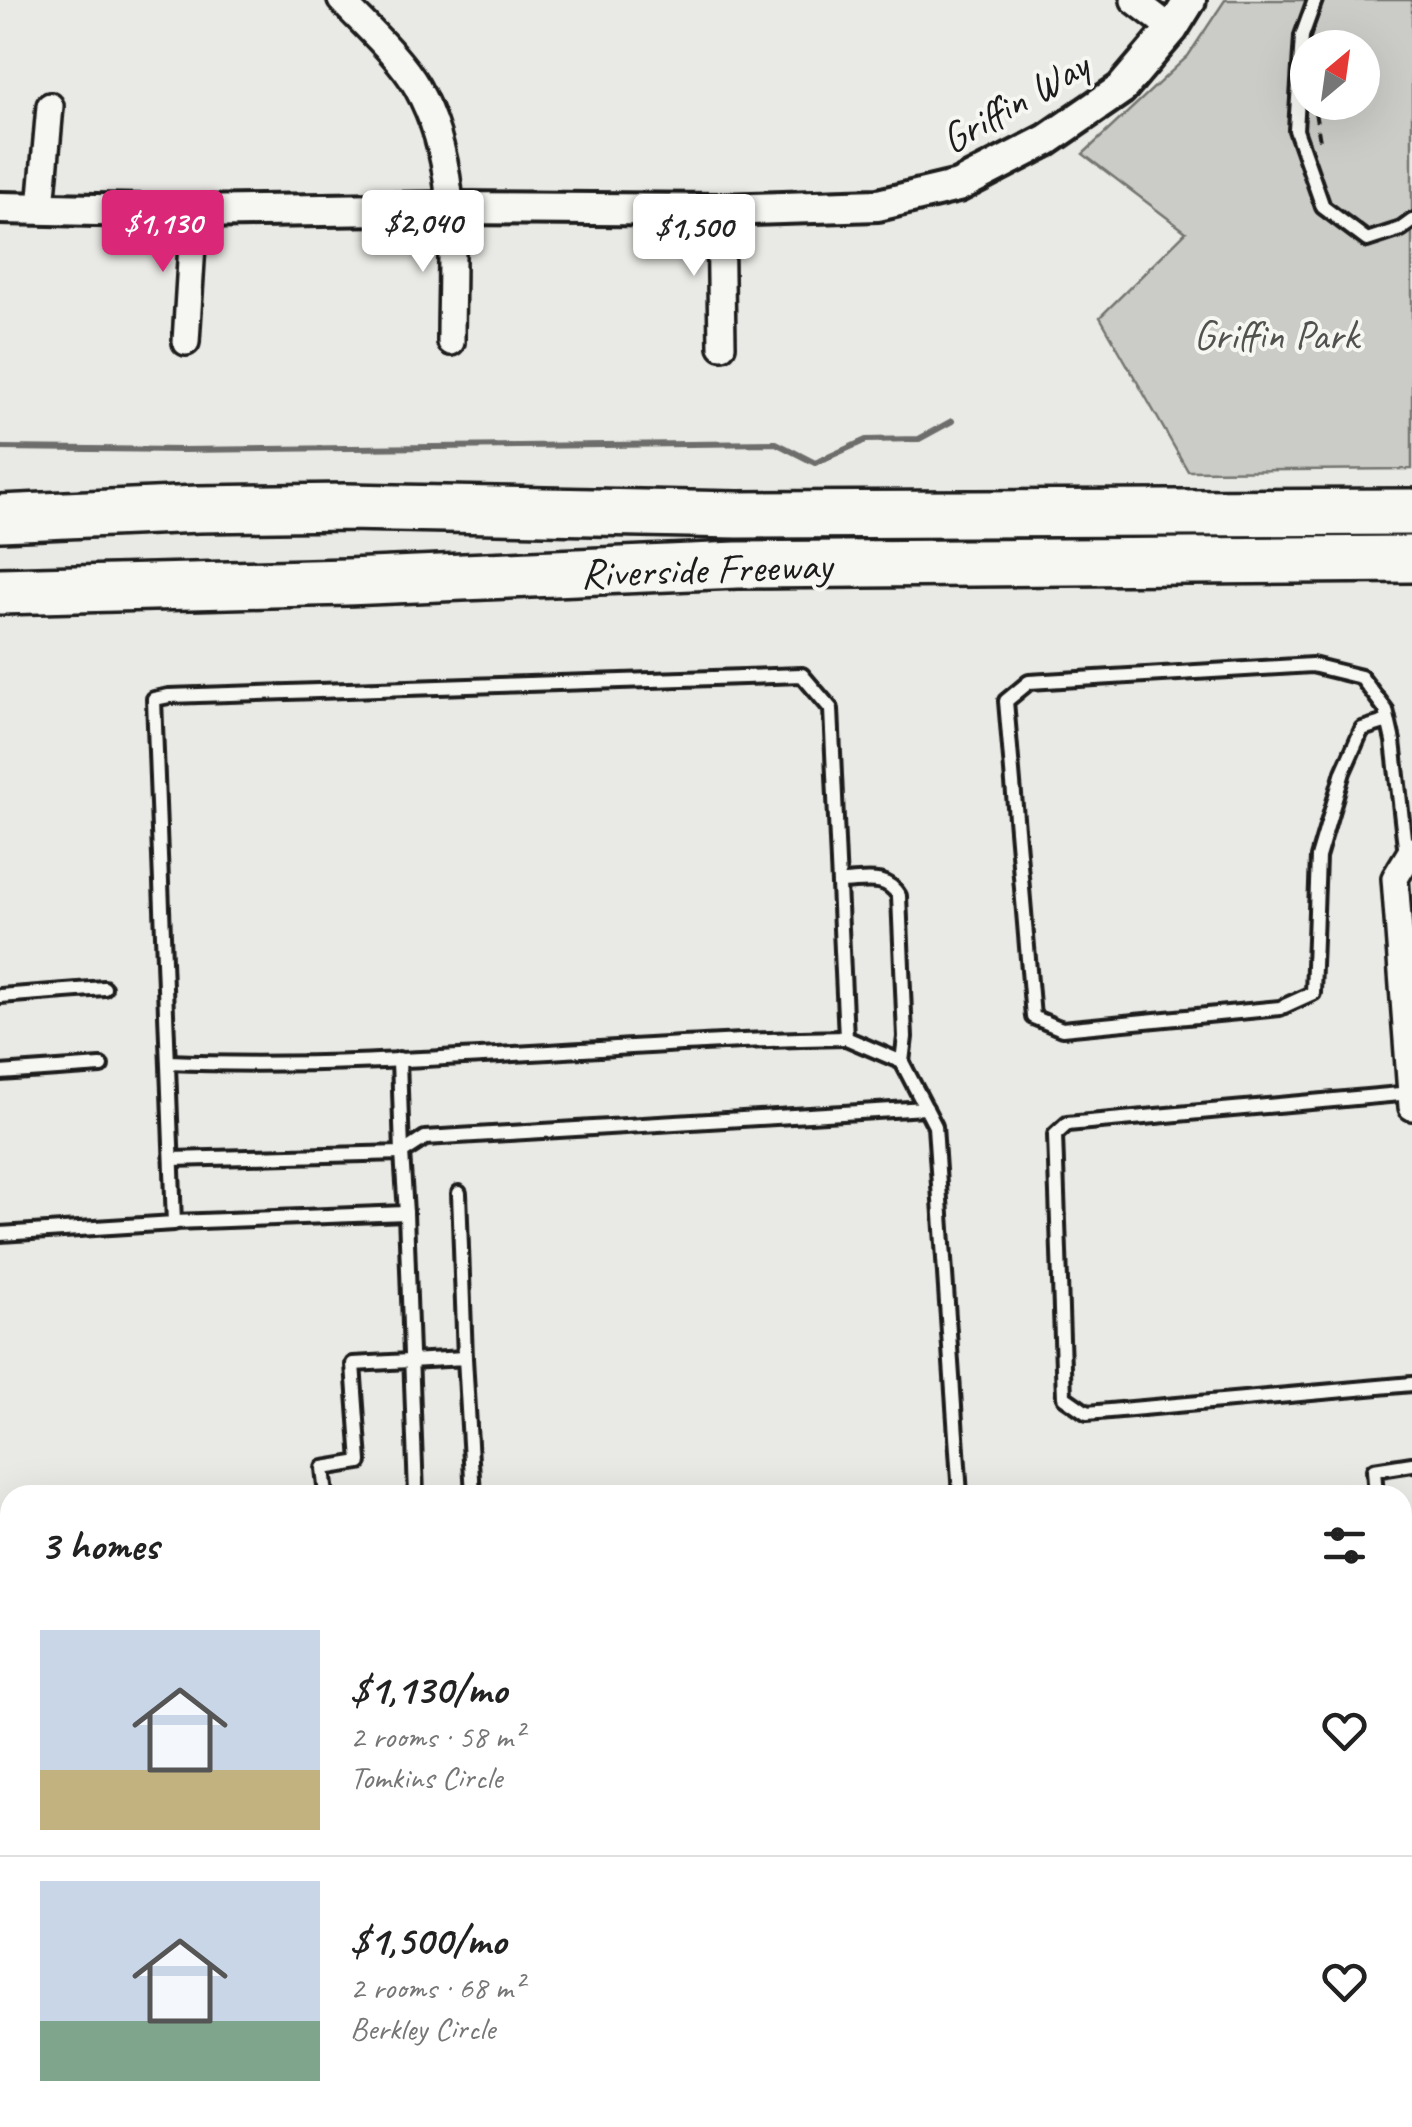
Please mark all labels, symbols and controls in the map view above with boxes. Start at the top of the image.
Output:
north arrow [1290,30,1380,120]
map controls [1290,30,1380,120]
street label: Griffin Way [932,37,1101,166]
pin: $1,130 [82,190,244,275]
pin: $2,040 [342,190,504,275]
pin: $1,500 [613,194,775,279]
text: $1,130 [124,202,202,243]
text: $2,040 [384,202,462,243]
text: $1,500 [655,206,733,247]
park label: Griffin Park [1194,309,1362,362]
street label: Riverside Freeway [580,539,836,600]
icon: filters [1317,1518,1372,1573]
text: 3 homes [40,1519,159,1572]
text: $1,130/mo [350,1663,507,1716]
icon: home [120,1670,240,1790]
icon: heart [1317,1703,1372,1758]
text: 2 rooms · 58 m² [350,1716,523,1757]
text: Tomkins Circle [350,1757,502,1798]
text: $1,500/mo [350,1914,506,1967]
icon: home [120,1921,240,2041]
icon: heart [1317,1954,1372,2009]
text: 2 rooms · 68 m² [350,1967,523,2008]
text: Berkley Circle [350,2008,495,2049]

